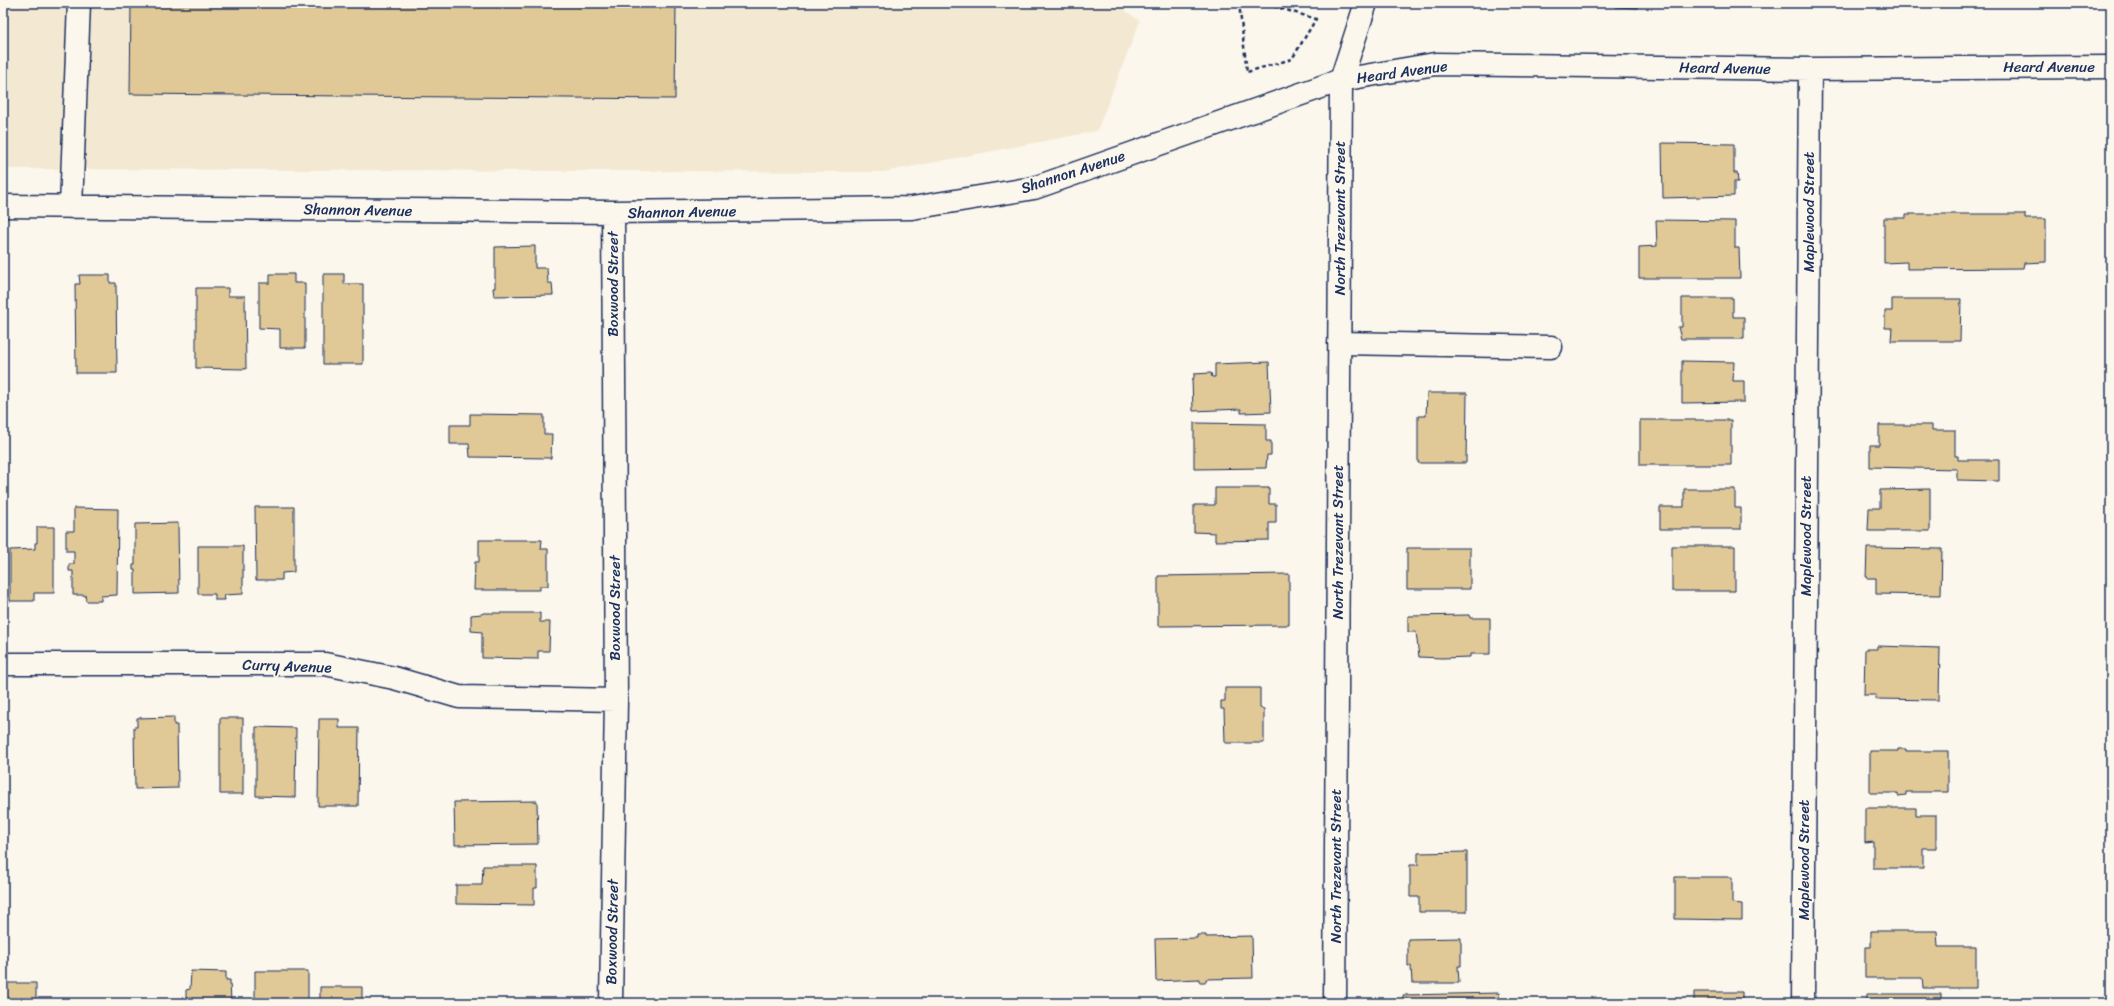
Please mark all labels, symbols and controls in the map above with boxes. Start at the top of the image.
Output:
street label: Heard Avenue [1355,53,1449,91]
street label: Heard Avenue [1679,54,1771,82]
street label: Heard Avenue [2003,54,2095,80]
street label: North Trezevant Street [1327,140,1353,295]
street label: Shannon Avenue [1017,143,1129,201]
street label: Maplewood Street [1796,151,1822,272]
street label: Shannon Avenue [303,196,413,224]
street label: Shannon Avenue [627,198,737,226]
street label: Boxwood Street [600,230,626,337]
street label: North Trezevant Street [1325,464,1351,619]
street label: Maplewood Street [1793,475,1819,596]
street label: Boxwood Street [602,554,628,661]
street label: Curry Avenue [242,651,332,681]
street label: North Trezevant Street [1323,788,1349,943]
street label: Maplewood Street [1791,799,1817,920]
street label: Boxwood Street [598,878,626,985]

